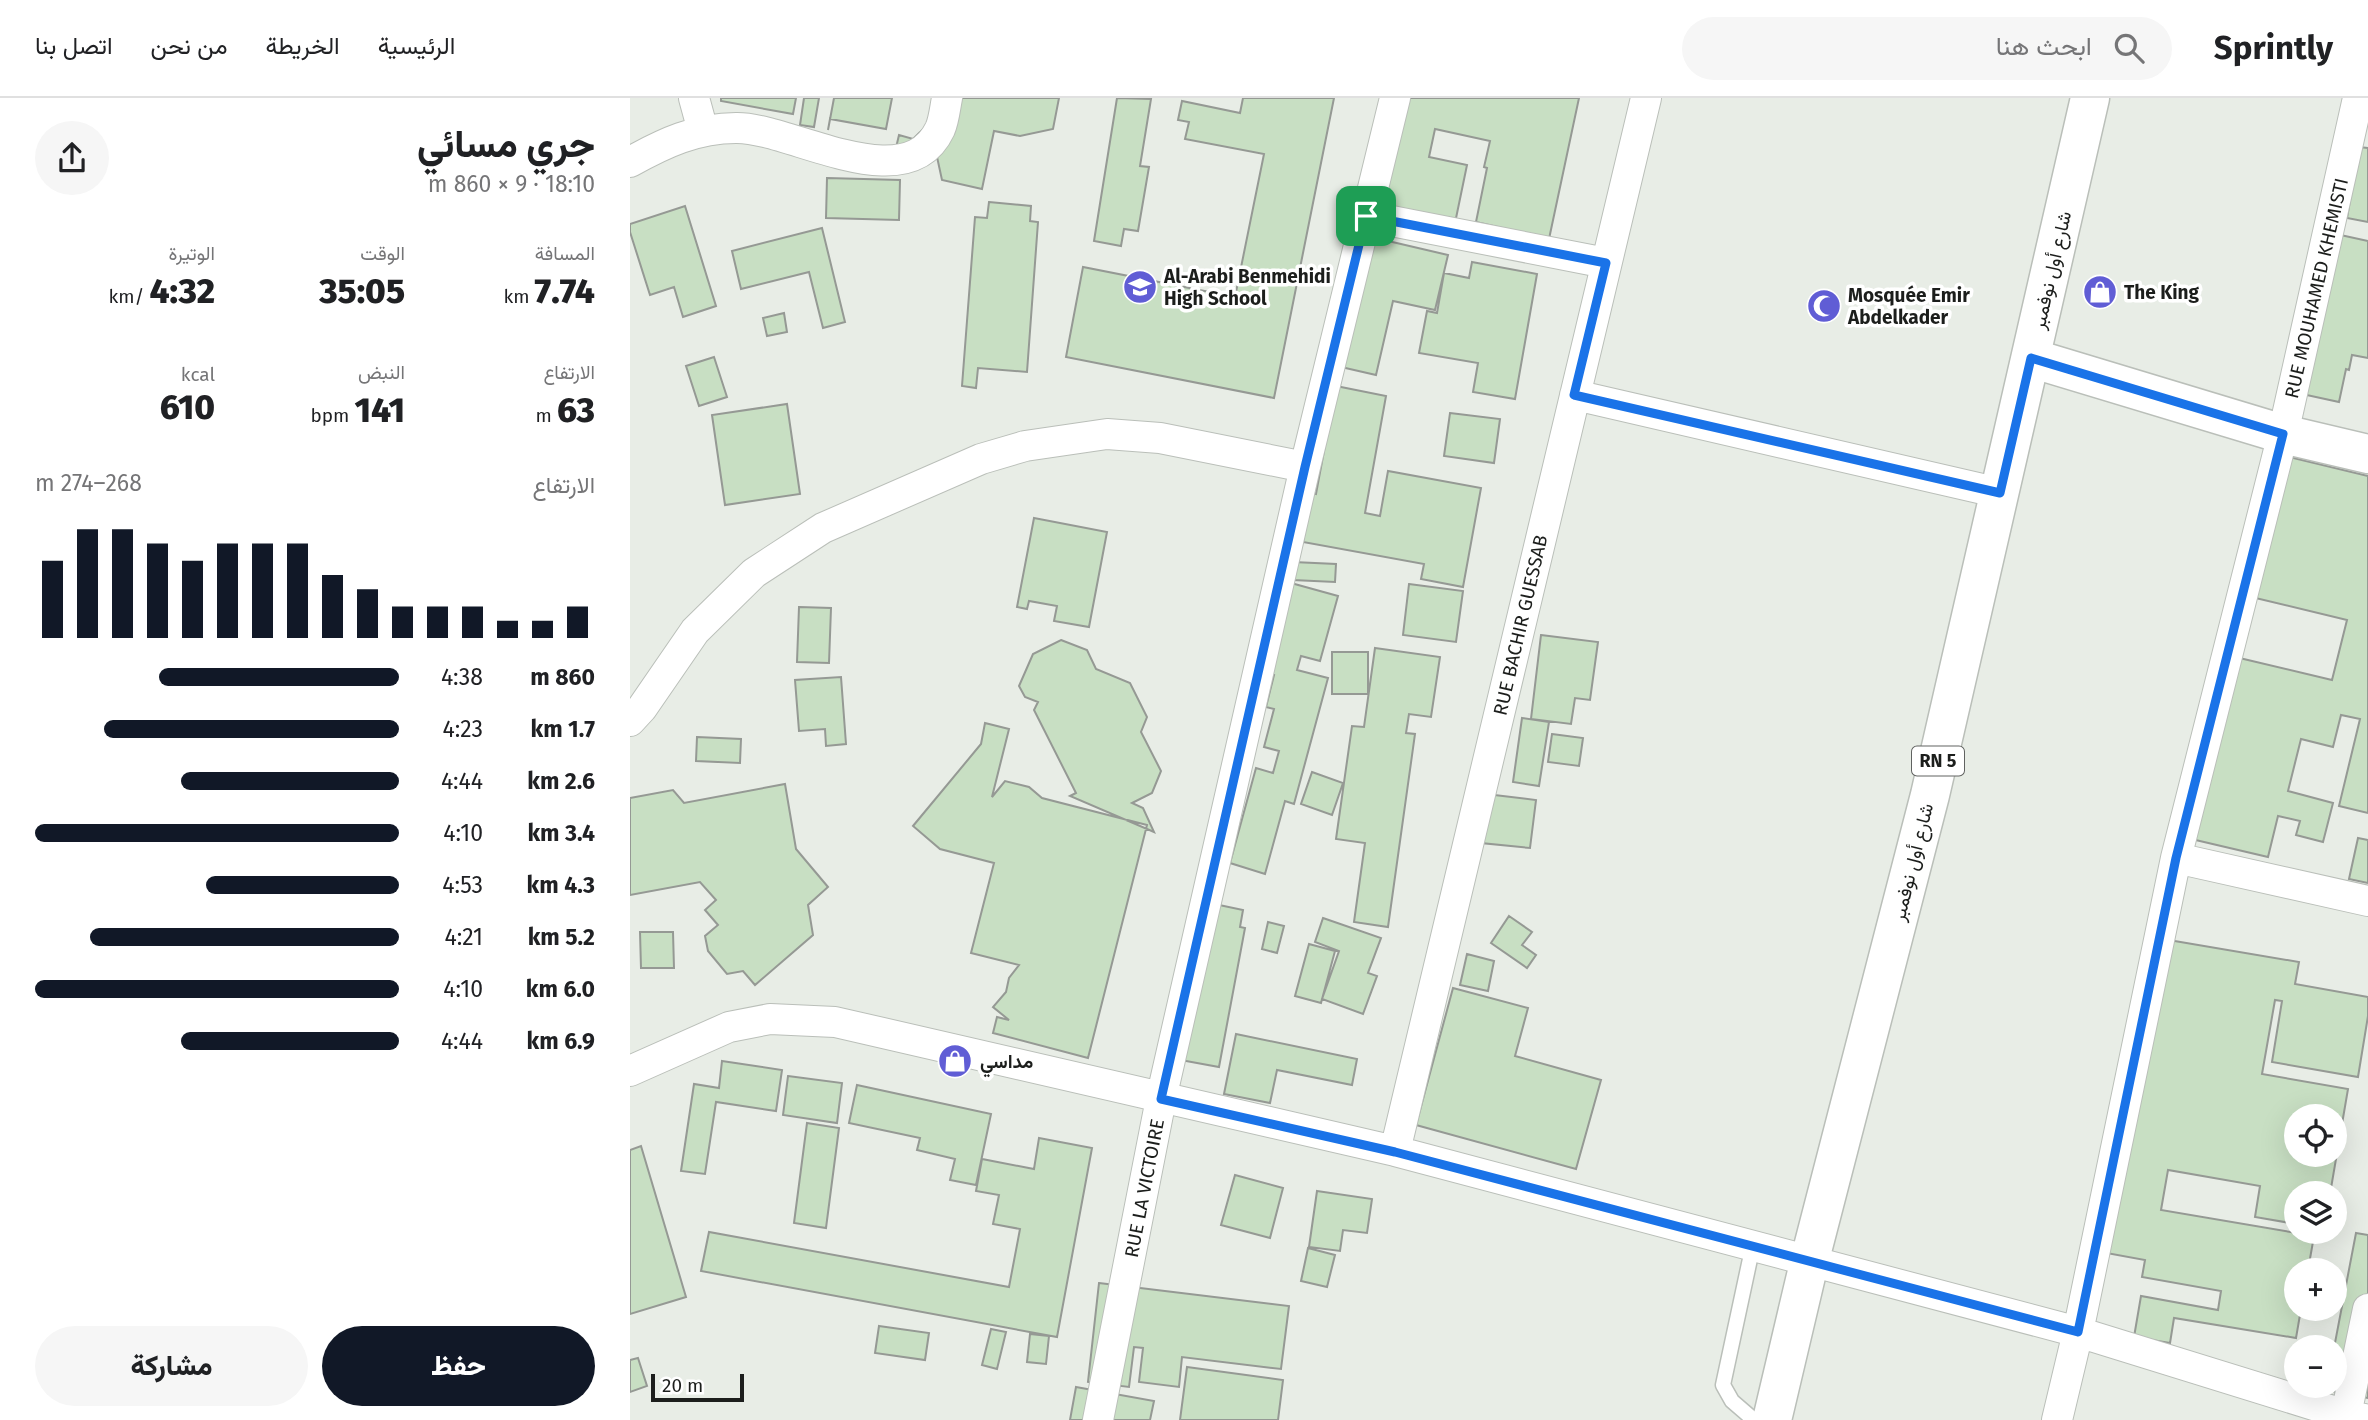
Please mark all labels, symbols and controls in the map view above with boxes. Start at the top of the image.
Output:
search box [1682,17,2172,80]
text: Sprintly [2214,28,2333,68]
icon: search [2110,29,2148,67]
text: ابحث هنا [1996,31,2092,62]
text: اتصل بنا [35,32,112,60]
text: من نحن [150,32,227,60]
text: الخريطة [265,32,340,60]
text: الرئيسية [378,32,455,60]
button: share [35,121,109,195]
text: جري مسائي [417,121,595,167]
text: 18:10 · 9 × 860 m [428,170,595,198]
street label: RUE MOUHAMED KHEMISTI [2280,176,2353,401]
pin [1336,186,1396,246]
icon: arrive [1347,197,1385,235]
street label: شارع أول نوفمبر [2026,209,2077,333]
text: الوتيرة [169,242,215,265]
text: الوقت [360,242,405,265]
text: المسافة [535,242,595,265]
place label: Al-Arabi Benmehidi High School [1163,265,1331,310]
school or university icon: Al-Arabi Benmehidi High School [1121,268,1159,306]
text: 4:32 [149,270,215,312]
text: 35:05 [319,270,405,312]
text: 7.74 [535,270,595,312]
shop icon: The King [2081,273,2119,311]
place label: The King [2124,281,2200,304]
place label: Mosquée Emir Abdelkader [1847,284,1970,329]
text: /km [109,285,149,308]
text: km [504,285,535,308]
mosque icon: Mosquée Emir Abdelkader [1805,287,1843,325]
text: النبض [358,361,405,384]
text: الارتفاع [543,361,595,384]
text: kcal [181,363,215,386]
text: 610 [160,386,215,428]
text: 141 [354,389,405,431]
text: 63 [557,389,595,431]
text: bpm [311,404,354,427]
text: m [536,404,557,427]
text: 268–274 m [35,469,142,497]
text: الارتفاع [533,471,595,499]
street label: RUE BACHIR GUESSAB [1489,533,1552,718]
text: 4:38 [441,663,483,691]
text: 860 m [530,663,595,691]
text: 4:23 [442,715,483,743]
text: 1.7 km [530,715,595,743]
road number: RN 5 [1912,746,1964,776]
text: 4:44 [441,767,483,795]
text: 2.6 km [527,767,595,795]
street label: شارع أول نوفمبر [1886,801,1939,925]
text: 4:10 [443,819,483,847]
text: 3.4 km [527,819,595,847]
text: 4:53 [442,871,483,899]
text: 4.3 km [527,871,595,899]
text: 4:21 [444,923,483,951]
text: 5.2 km [528,923,595,951]
text: 4:10 [443,975,483,1003]
text: 6.0 km [526,975,595,1003]
text: 4:44 [441,1027,483,1055]
text: 6.9 km [527,1027,595,1055]
shop icon: مداسي [936,1042,974,1080]
place label: مداسي [980,1050,1033,1078]
map controls [2284,1104,2347,1398]
button: locate [2284,1104,2347,1167]
street label: RUE LA VICTOIRE [1120,1117,1169,1259]
button: layers [2284,1181,2347,1244]
button: + [2284,1258,2347,1321]
button: مشاركة [35,1326,308,1406]
button: حفظ [322,1326,595,1406]
button: − [2284,1335,2347,1398]
scale bar [651,1371,744,1403]
text: 20 m [662,1374,703,1397]

